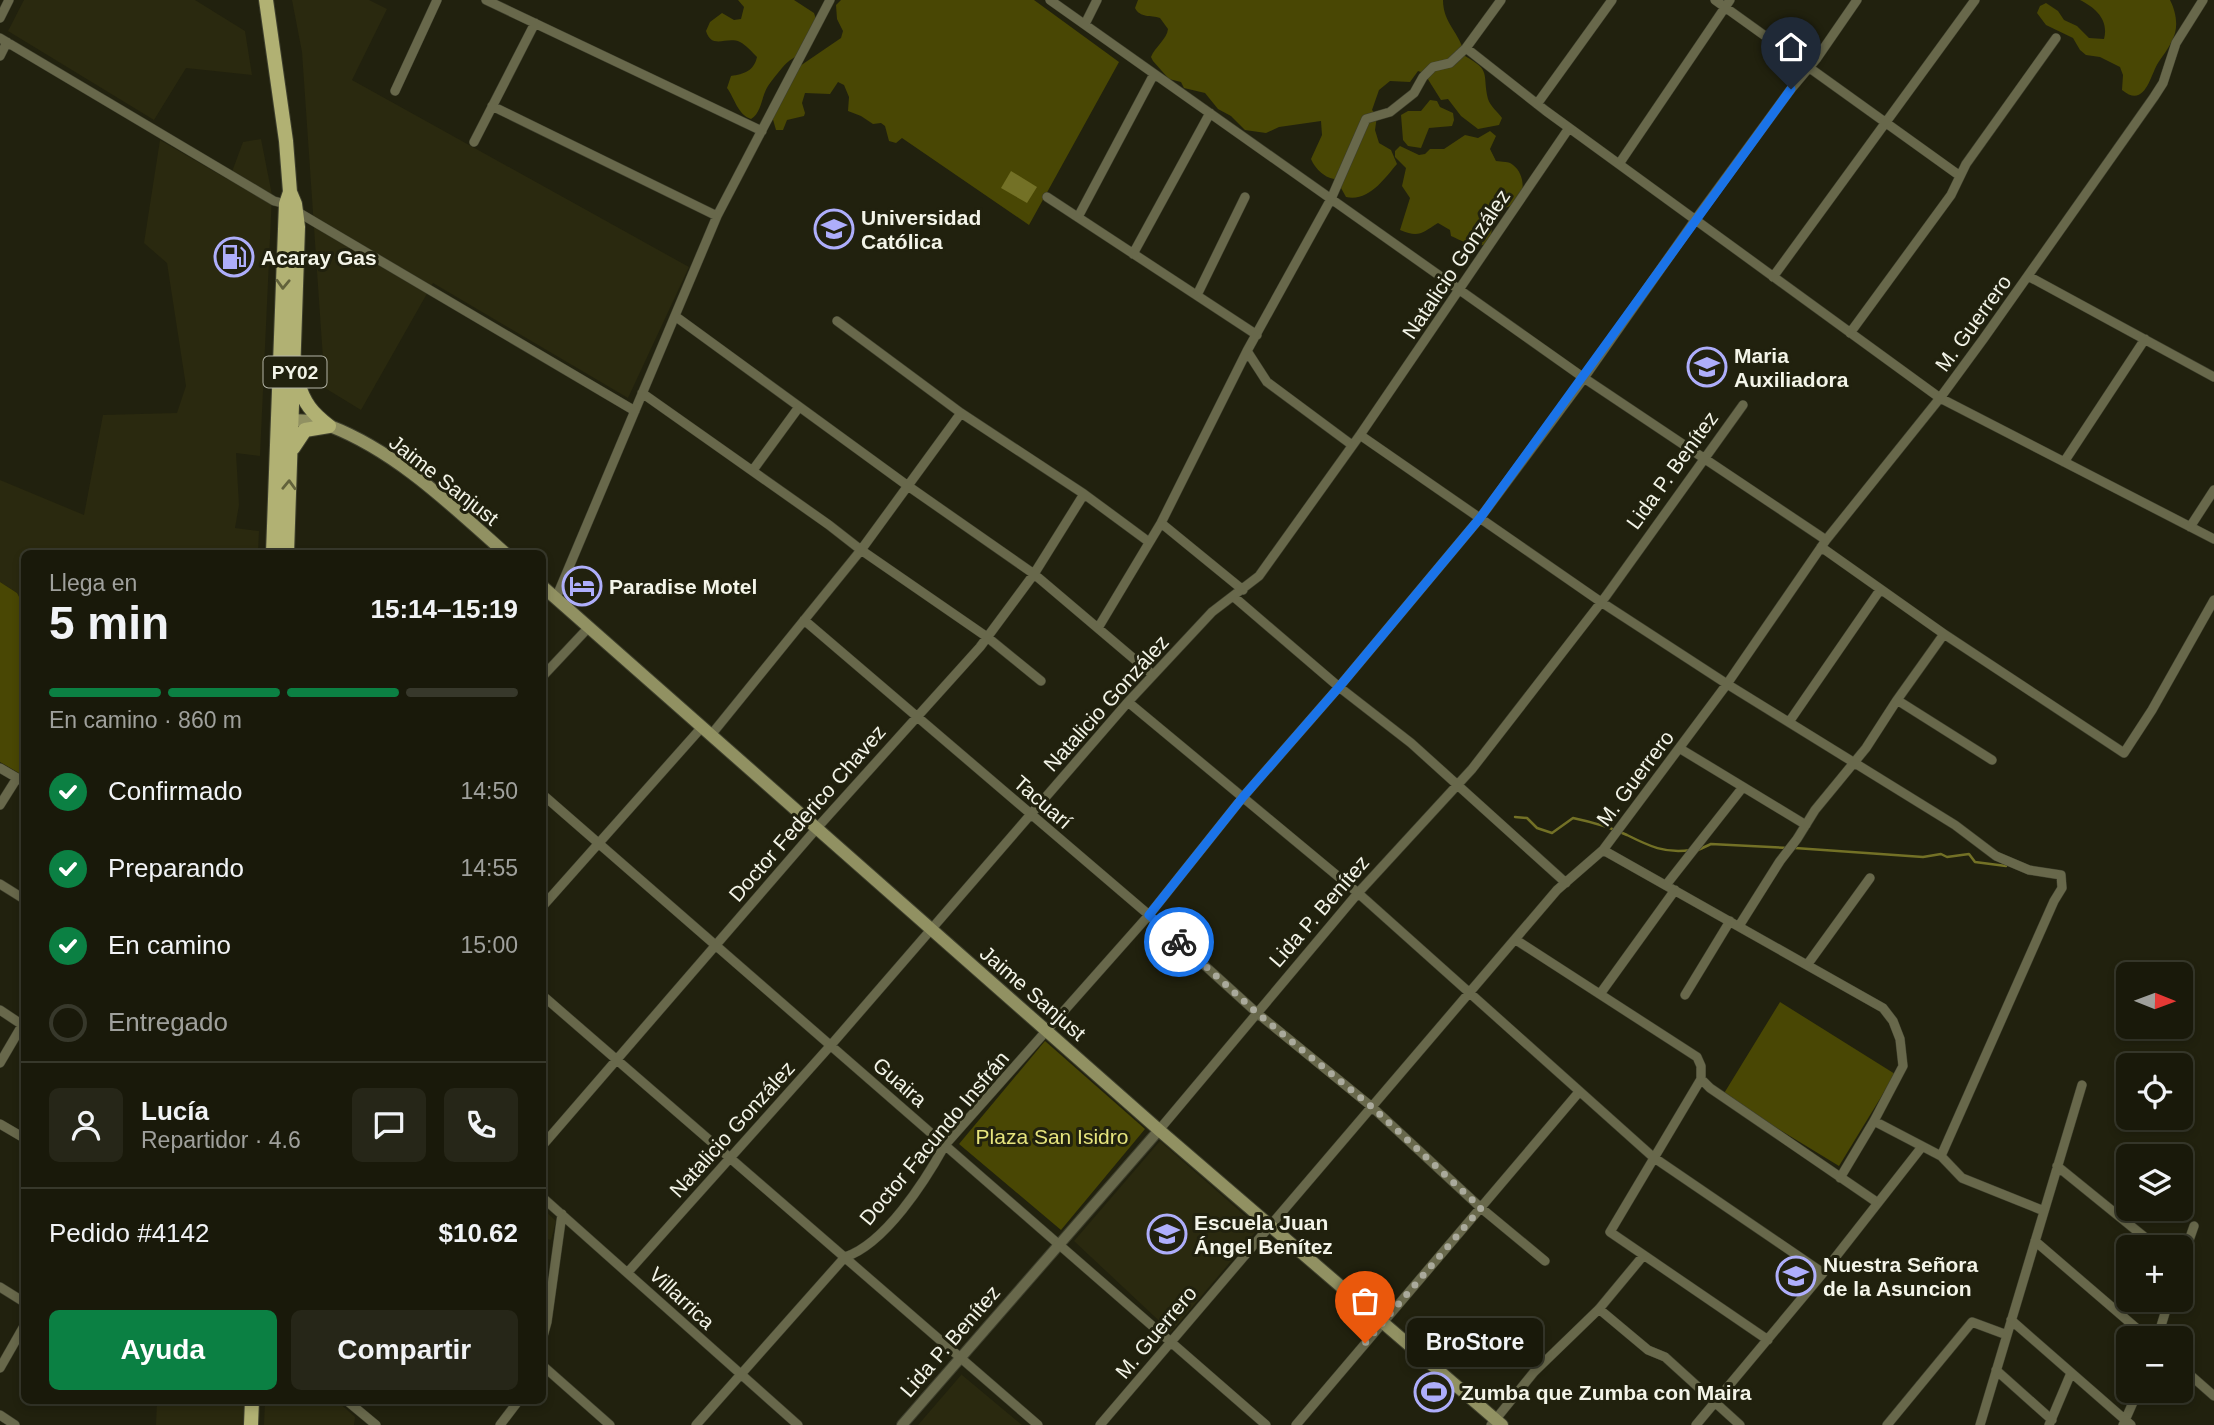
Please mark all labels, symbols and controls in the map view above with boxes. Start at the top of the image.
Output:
pin [1761,17,1821,89]
icon: home [1772,28,1810,66]
street label: Natalicio González [1398,185,1514,343]
place label: Universidad Católica [861,206,981,253]
school or university icon: Universidad Católica [813,208,855,250]
fuel station icon: Acaray Gas [213,236,255,278]
place label: Acaray Gas [261,246,377,269]
street label: M. Guerrero [1930,270,2016,376]
one-way arrow [275,279,290,290]
place label: Maria Auxiliadora [1734,344,1849,391]
school or university icon: Maria Auxiliadora [1686,346,1728,388]
road number: PY02 [264,356,326,388]
street label: Lida P. Benítez [1622,407,1722,533]
street label: Jaime Sanjust [385,430,503,530]
one-way arrow [282,479,297,490]
hotel icon: Paradise Motel [561,565,603,607]
text: Llega en [49,570,137,596]
place label: Paradise Motel [609,575,757,598]
text: 15:14–15:19 [371,594,518,624]
text: 5 min [49,597,169,649]
street label: Natalicio González [1039,630,1173,776]
text: En camino · 860 m [49,707,242,733]
street label: Doctor Federico Chavez [724,720,890,906]
street label: M. Guerrero [1592,726,1678,830]
street label: Tacuarí [1009,771,1077,833]
icon: check [49,773,87,811]
text: Confirmado [108,776,242,806]
text: 14:50 [460,778,518,804]
icon: check [49,850,87,888]
street label: Lida P. Benítez [1264,851,1374,971]
text: Preparando [108,853,244,883]
text: 14:55 [460,855,518,881]
courier [1144,907,1214,977]
icon: bike [1160,923,1198,961]
icon: check [49,927,87,965]
text: En camino [108,930,231,960]
text: 15:00 [460,932,518,958]
street label: Jaime Sanjust [976,941,1090,1045]
north arrow [2116,962,2193,1040]
map controls [2116,962,2193,1403]
text: Entregado [108,1007,228,1037]
street label: Doctor Facundo Insfrán [855,1047,1013,1229]
street label: Guaira [869,1053,932,1112]
button: locate [2116,1053,2193,1130]
street label: Natalicio González [665,1056,799,1202]
button: person [49,1088,123,1162]
button: chat [352,1088,426,1162]
button: phone [444,1088,518,1162]
text: Lucía [141,1096,209,1126]
park label: Plaza San Isidro [976,1125,1128,1148]
text: Repartidor · 4.6 [141,1127,301,1153]
button: layers [2116,1144,2193,1221]
place label: Escuela Juan Ángel Benítez [1194,1211,1333,1258]
school or university icon: Escuela Juan Ángel Benítez [1146,1213,1188,1255]
text: Pedido #4142 [49,1218,209,1248]
text: $10.62 [438,1218,518,1248]
button: + [2116,1235,2193,1312]
place label: Nuestra Señora de la Asuncion [1823,1253,1979,1300]
school or university icon: Nuestra Señora de la Asuncion [1775,1255,1817,1297]
street label: Villarrica [645,1262,719,1334]
pin [1335,1271,1395,1343]
street label: Lida P. Benítez [895,1281,1005,1401]
street label: M. Guerrero [1111,1281,1201,1383]
icon: bag [1346,1282,1384,1320]
button: Ayuda [49,1310,277,1390]
button: Compartir [291,1310,518,1390]
callout: BroStore [1407,1318,1544,1368]
button: − [2116,1326,2193,1403]
text: BroStore [1426,1329,1524,1355]
sports icon: Zumba que Zumba con Maira [1413,1371,1455,1413]
place label: Zumba que Zumba con Maira [1461,1381,1752,1404]

